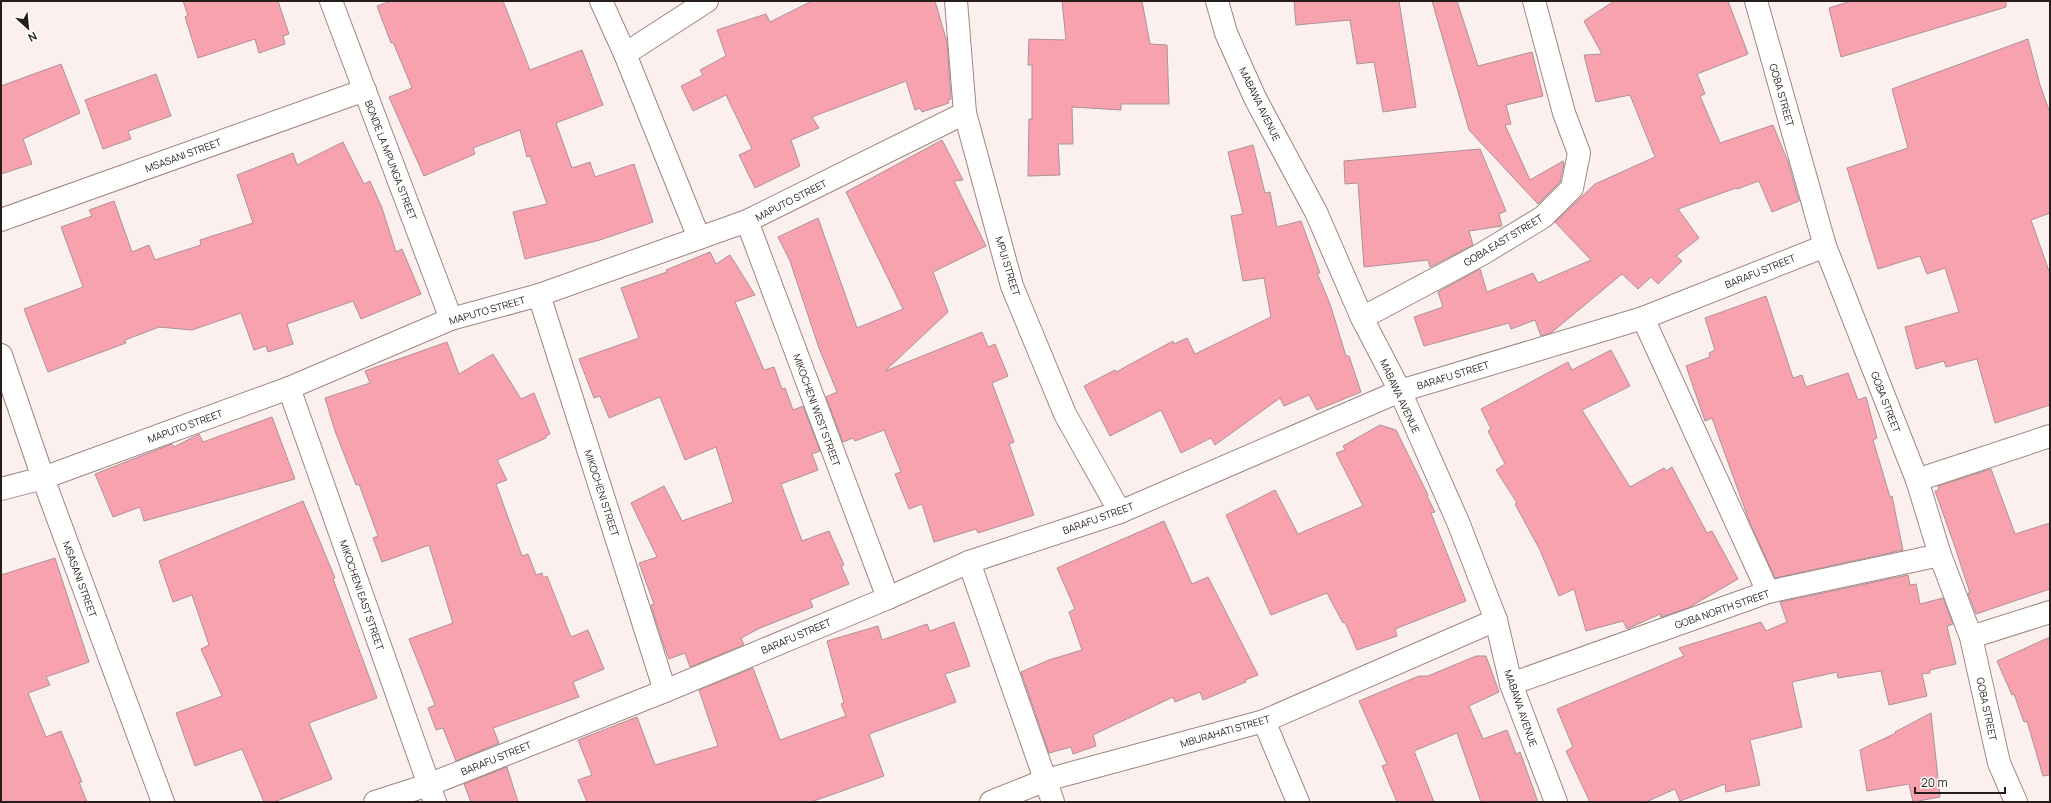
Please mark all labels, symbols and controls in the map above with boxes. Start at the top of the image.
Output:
north arrow [8,8,48,48]
text: N [26,29,40,46]
street label: GOBA STREET [1766,62,1798,128]
street label: MABAWA AVENUE [1236,65,1284,143]
street label: BONDE LA MPUNGA STREET [362,98,420,222]
street label: MSASANI STREET [143,135,223,175]
street label: MAPUTO STREET [753,176,829,224]
street label: GOBA EAST STREET [1461,211,1545,269]
street label: MPIJI STREET [992,235,1024,298]
street label: BARAFU STREET [1723,250,1797,292]
street label: MAPUTO STREET [447,292,527,328]
street label: MIKOCHENI WEST STREET [790,352,844,468]
street label: MABAWA AVENUE [1377,357,1423,436]
street label: BARAFU STREET [1415,357,1491,393]
street label: GOBA STREET [1868,369,1904,435]
street label: MAPUTO STREET [146,406,224,446]
street label: MIKOCHENI STREET [581,448,623,538]
street label: BARAFU STREET [1060,499,1136,537]
street label: MIKOCHENI EAST STREET [337,538,387,652]
street label: MSASANI STREET [60,539,100,619]
street label: GOBA NORTH STREET [1673,586,1771,632]
street label: BARAFU STREET [759,615,833,657]
street label: MABAWA AVENUE [1501,668,1541,749]
street label: GOBA STREET [1973,676,2001,742]
street label: MBURAHATI STREET [1178,711,1272,751]
street label: BARAFU STREET [459,737,533,779]
scale bar [1915,769,2005,795]
text: 20 m [1921,774,1948,791]

